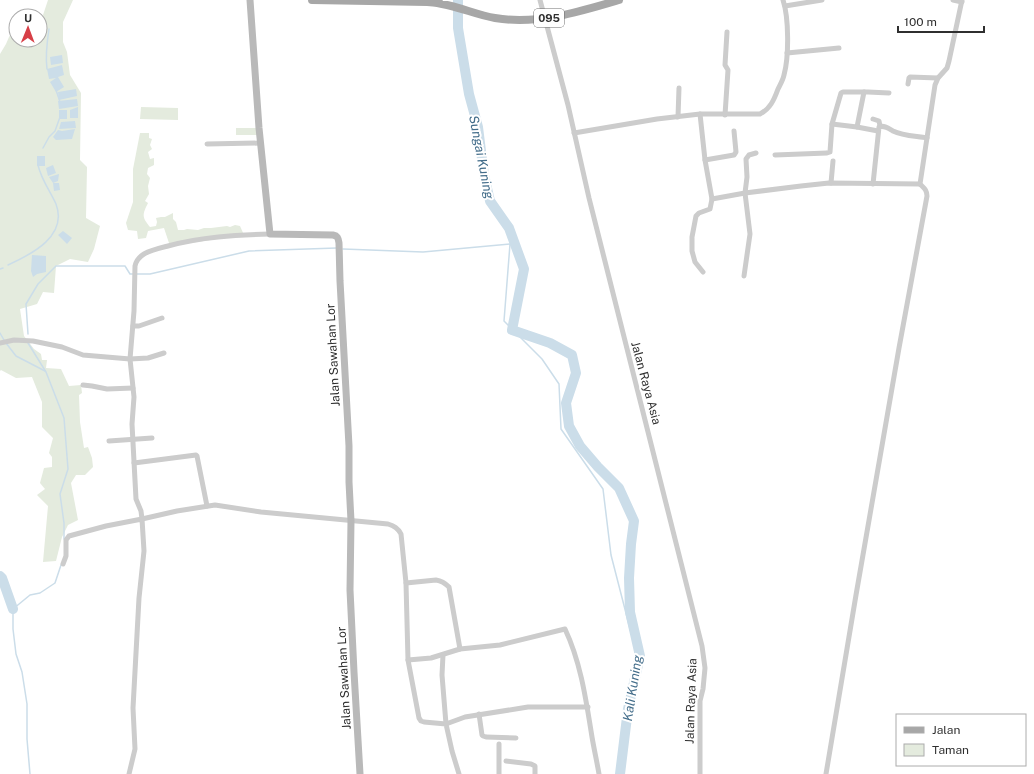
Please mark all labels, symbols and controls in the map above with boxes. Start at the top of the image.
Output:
north arrow [8,8,48,48]
scale bar [898,8,984,34]
road number: 095 [534,9,564,27]
text: U [24,12,32,24]
text: 100 m [904,15,937,29]
water label: Sungai Kuning [466,114,497,201]
street label: Jalan Sawahan Lor [323,303,343,407]
street label: Jalan Raya Asia [628,340,664,426]
street label: Jalan Sawahan Lor [334,626,354,730]
water label: Kali Kuning [620,654,645,722]
street label: Jalan Raya Asia [683,658,699,744]
legend [896,714,1026,766]
text: Jalan [932,723,961,737]
text: Taman [932,743,969,757]

